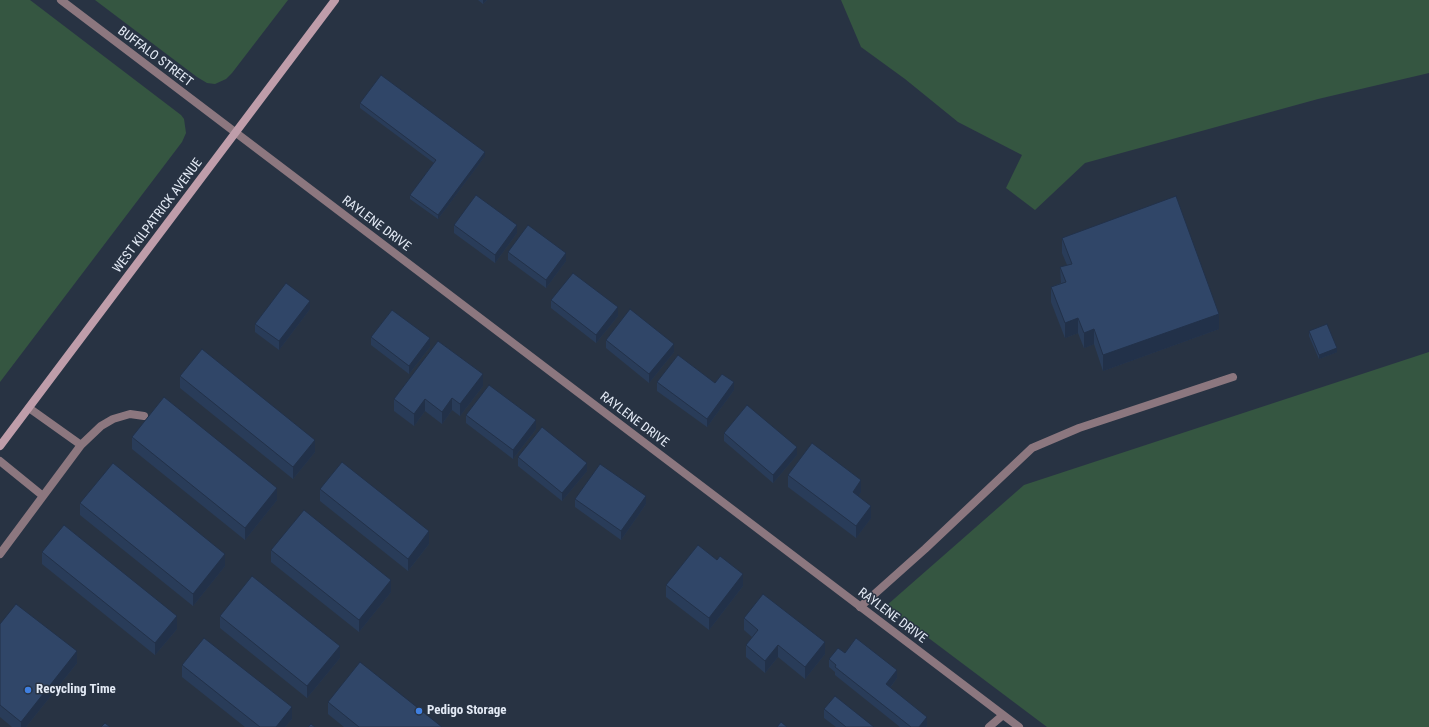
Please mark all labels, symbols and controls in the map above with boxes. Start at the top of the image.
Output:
street label: BUFFALO STREET [114,24,196,90]
street label: WEST KILPATRICK AVENUE [110,156,206,276]
street label: RAYLENE DRIVE [339,193,413,255]
street label: RAYLENE DRIVE [597,389,671,451]
street label: RAYLENE DRIVE [855,585,929,647]
place label: Recycling Time [36,682,116,698]
marker: Recycling Time [23,685,33,695]
place label: Pedigo Storage [427,703,507,719]
marker: Pedigo Storage [414,706,424,716]

